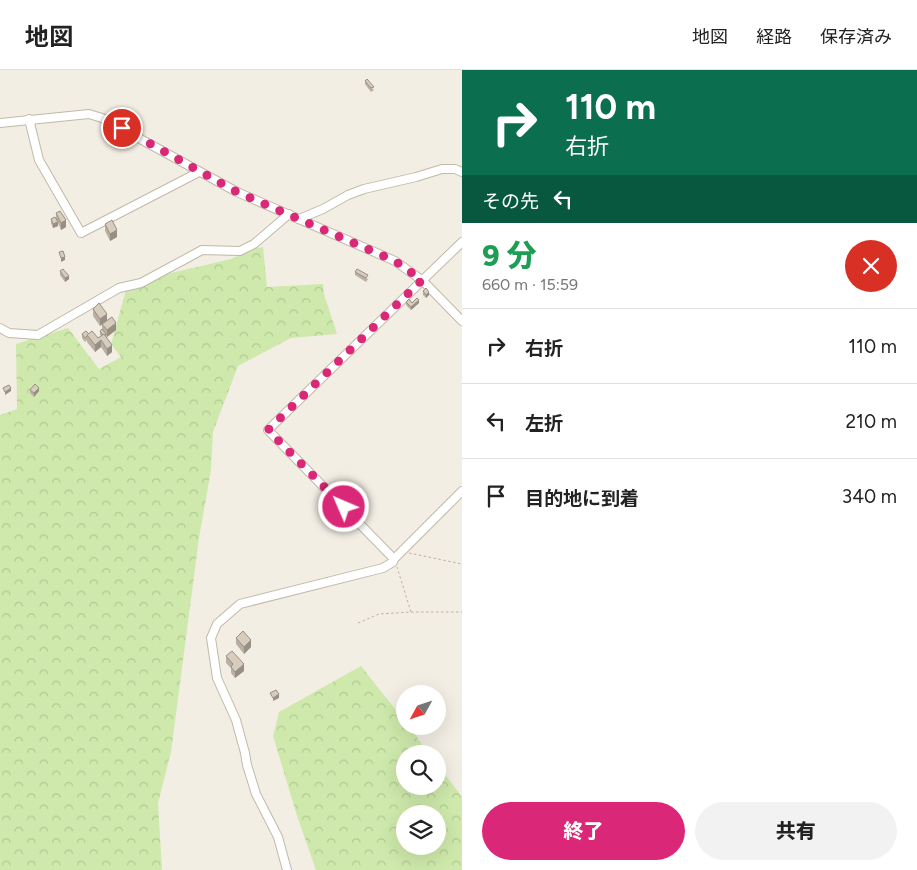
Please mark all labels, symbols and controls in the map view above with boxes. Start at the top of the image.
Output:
text: 地図 [25,22,73,51]
text: 地図 [692,26,728,48]
text: 経路 [756,26,792,48]
text: 保存済み [820,26,892,48]
text: 110 m [565,86,656,128]
icon: right [482,90,547,155]
pin [101,107,143,149]
icon: arrive [108,114,136,142]
text: 右折 [565,133,609,160]
icon: left [549,185,577,213]
text: その先 [482,190,539,213]
text: 9 分 [482,237,537,274]
button: close [845,240,897,292]
text: 660 m · 15:59 [482,275,578,294]
icon: right [482,332,510,360]
text: 110 m [848,335,897,358]
text: 右折 [525,337,563,360]
icon: left [482,407,510,435]
text: 210 m [845,410,897,433]
text: 左折 [525,412,563,435]
position arrow [317,480,369,532]
icon: arrive [482,482,510,510]
text: 340 m [842,485,897,508]
text: 目的地に到着 [525,487,639,510]
north arrow [396,685,446,735]
map controls [396,685,446,855]
button: search [396,745,446,795]
button: 終了 [482,802,685,860]
button: 共有 [695,802,897,860]
button: layers [396,805,446,855]

